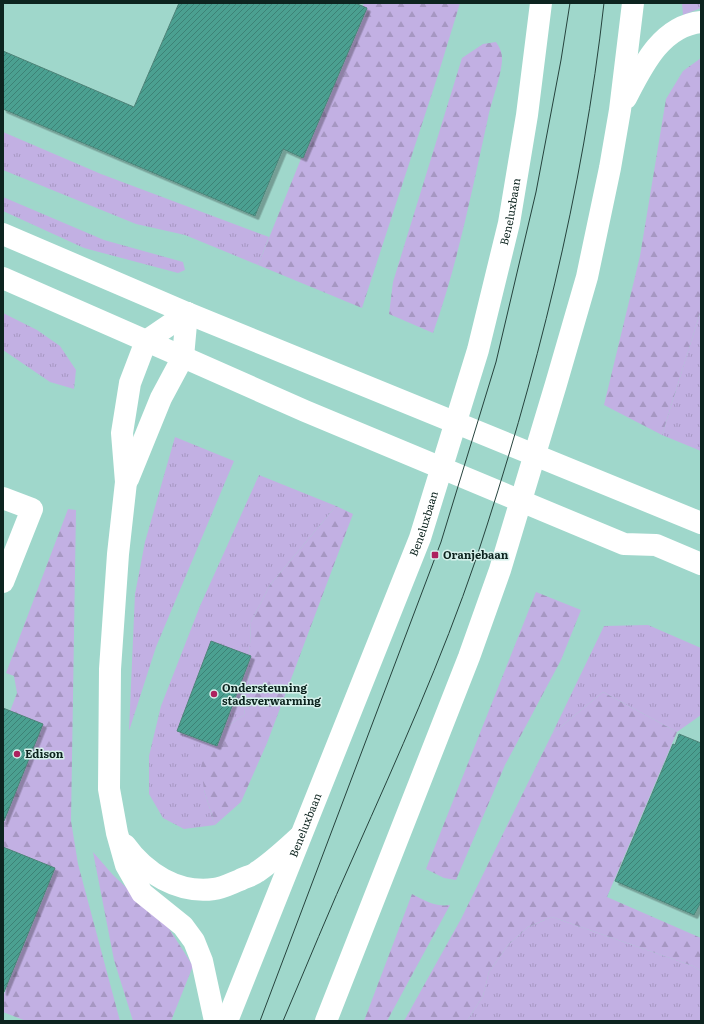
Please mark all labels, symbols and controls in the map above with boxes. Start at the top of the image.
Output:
street label: Beneluxbaan [495,177,523,247]
street label: Beneluxbaan [405,489,441,558]
place label: Oranjebaan [443,546,509,562]
marker: Oranjebaan [430,550,440,560]
place label: Ondersteuning stadsverwarming [222,679,321,708]
marker: Ondersteuning stadsverwarming [209,689,219,699]
place label: Edison [25,745,64,761]
marker: Edison [12,749,22,759]
street label: Beneluxbaan [284,790,324,859]

